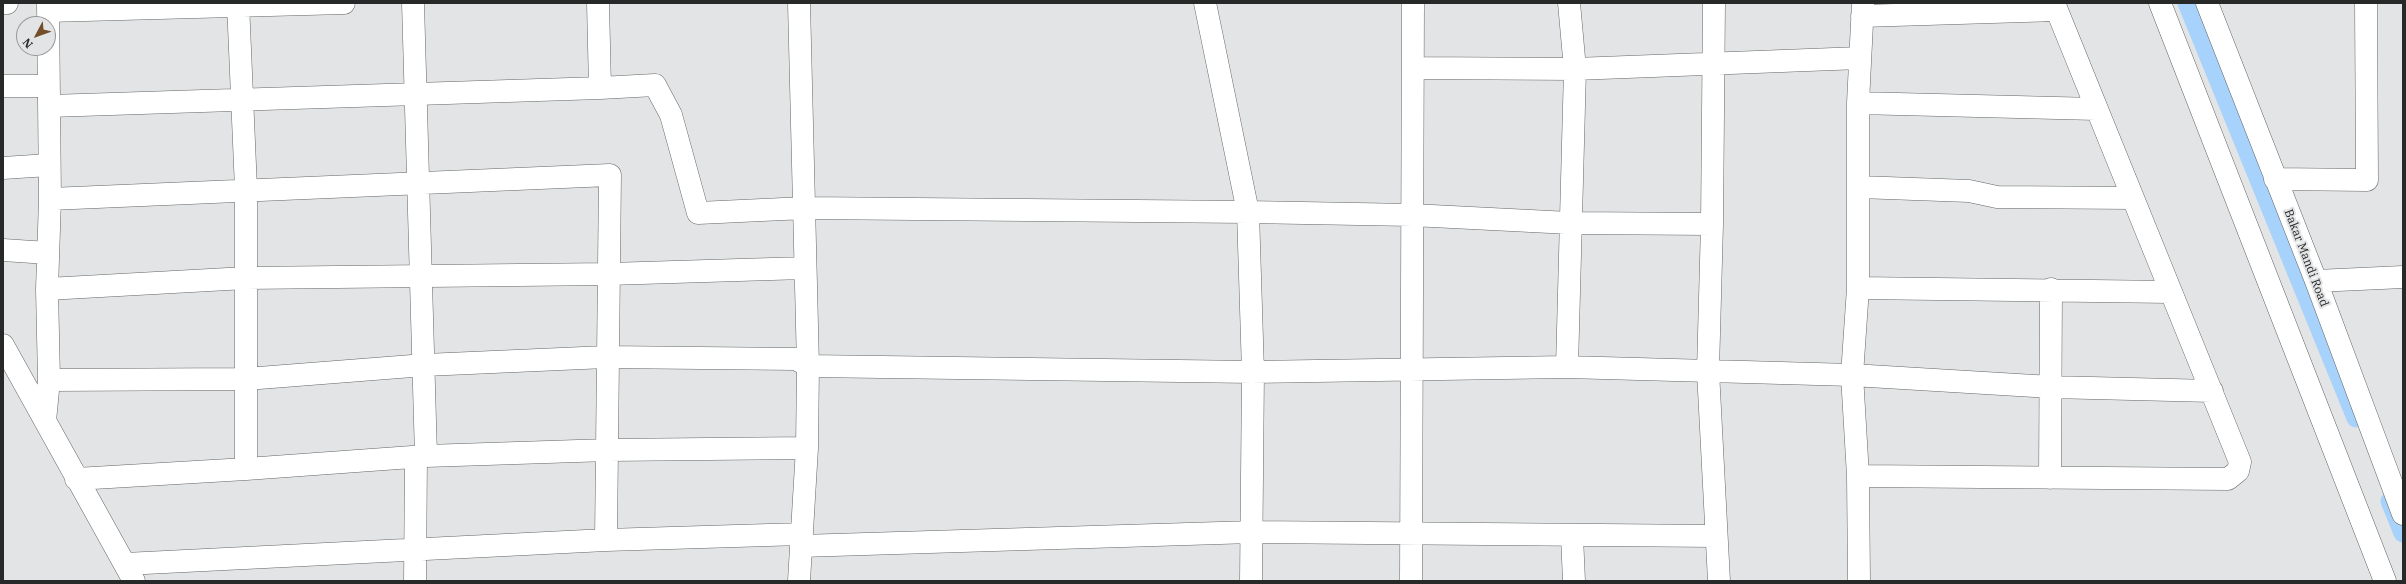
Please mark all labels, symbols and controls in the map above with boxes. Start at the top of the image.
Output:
north arrow [16,16,56,56]
text: N [20,35,36,51]
street label: Bakar Mandi Road [2281,207,2331,309]

